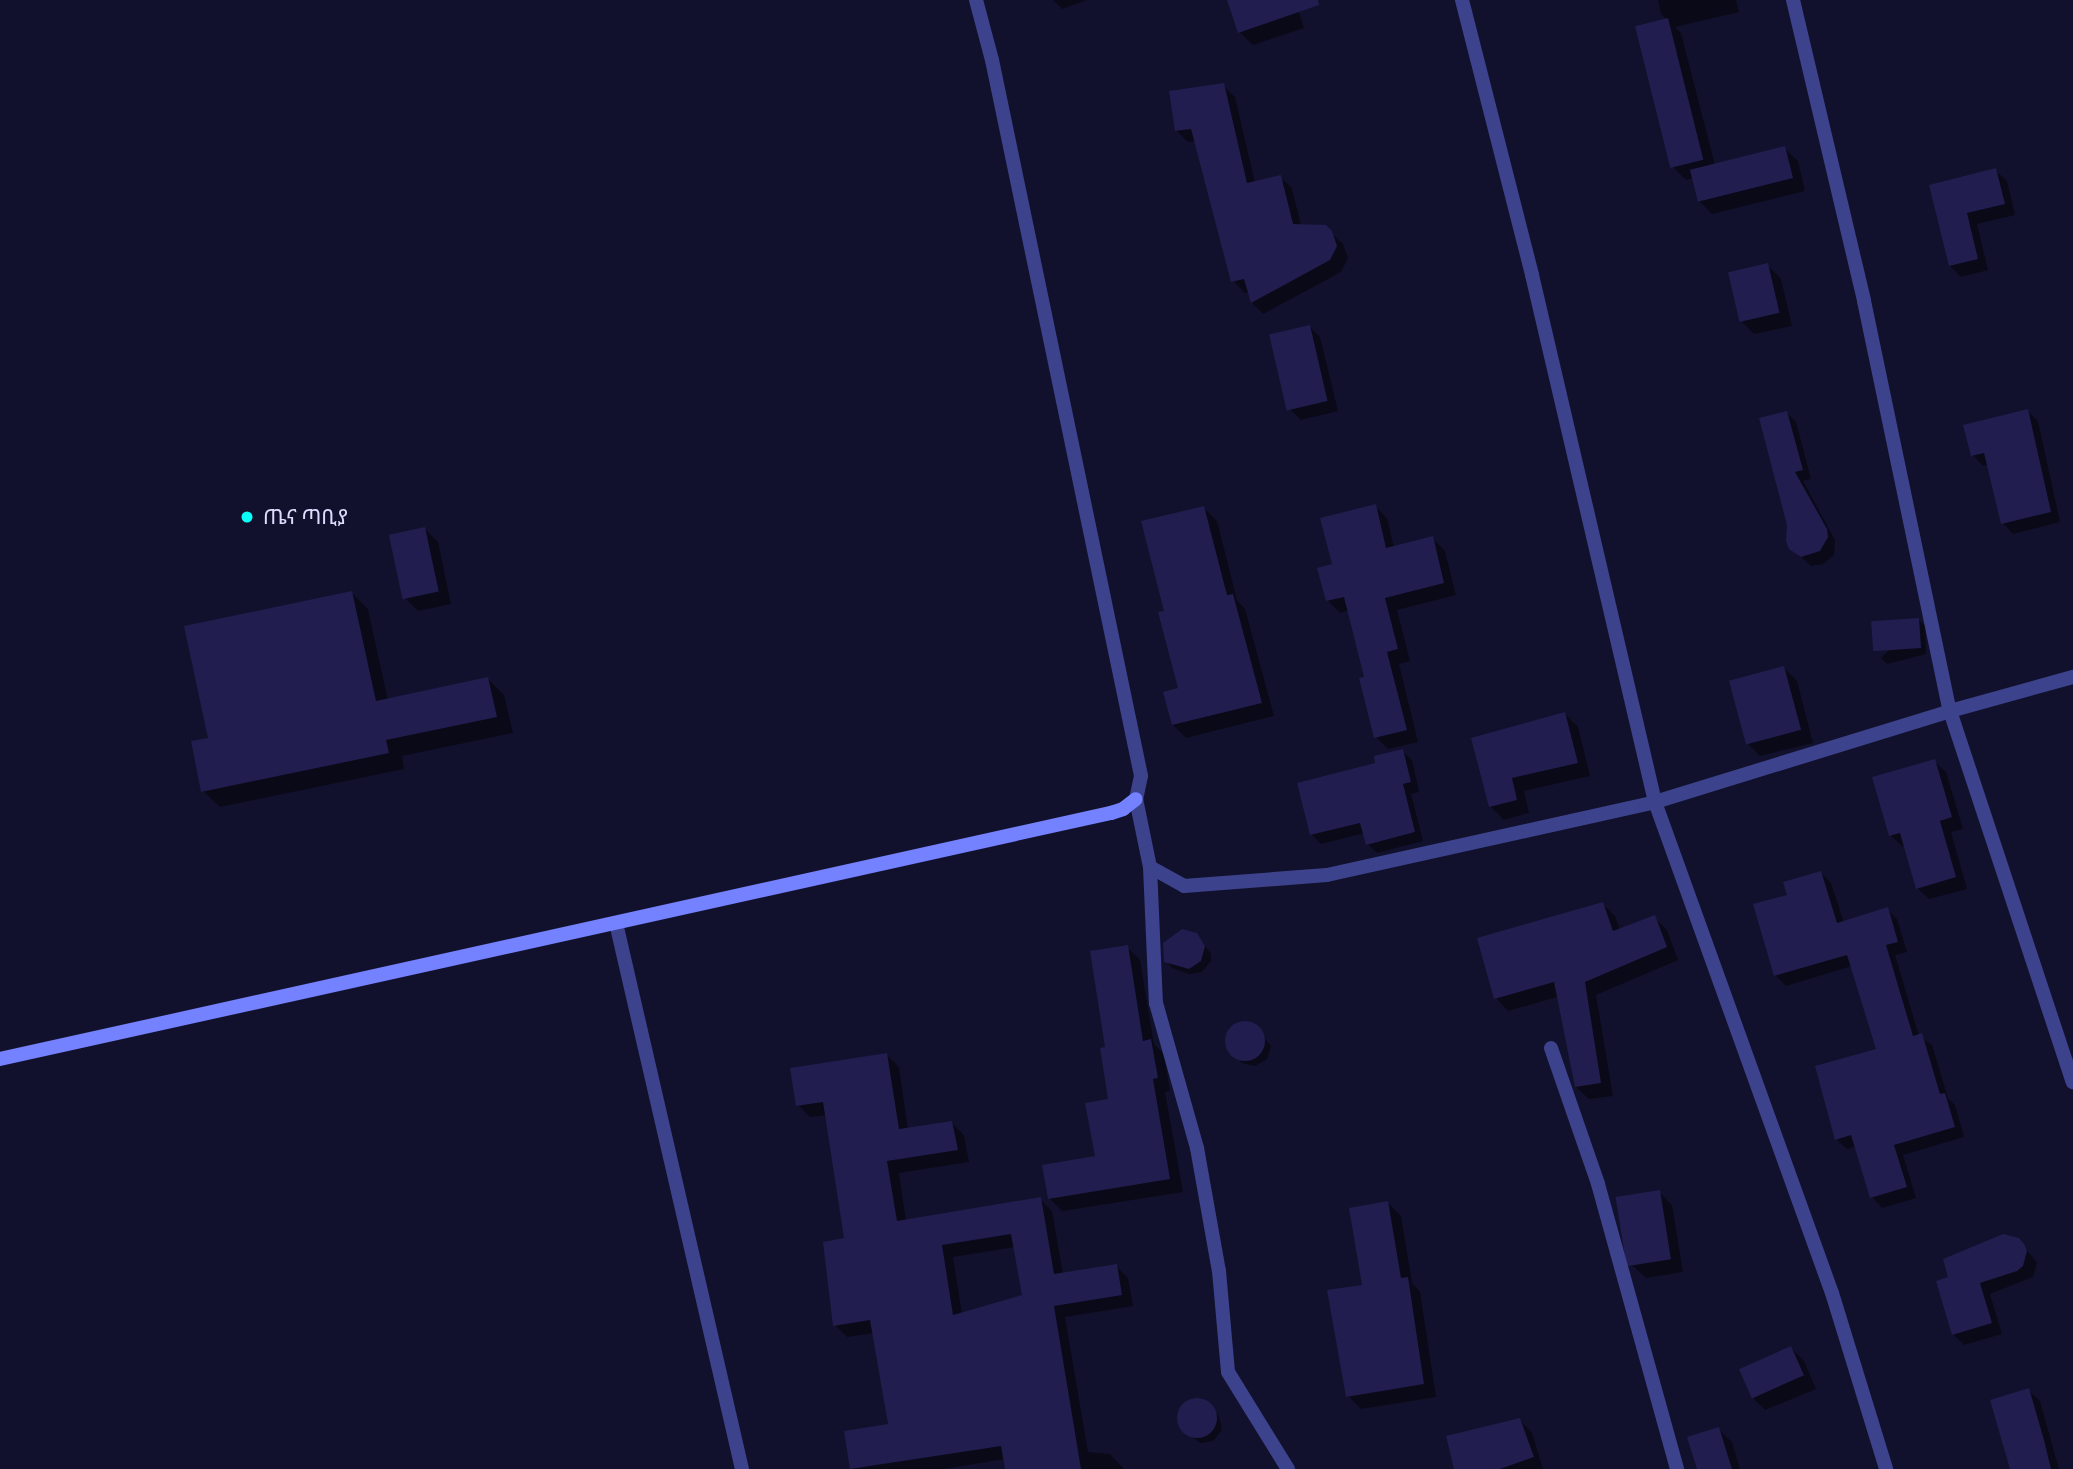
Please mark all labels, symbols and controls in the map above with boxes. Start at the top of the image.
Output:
place label: ጤና ጣቢያ [263,504,348,530]
marker: ጤና ጣቢያ [237,507,257,527]

